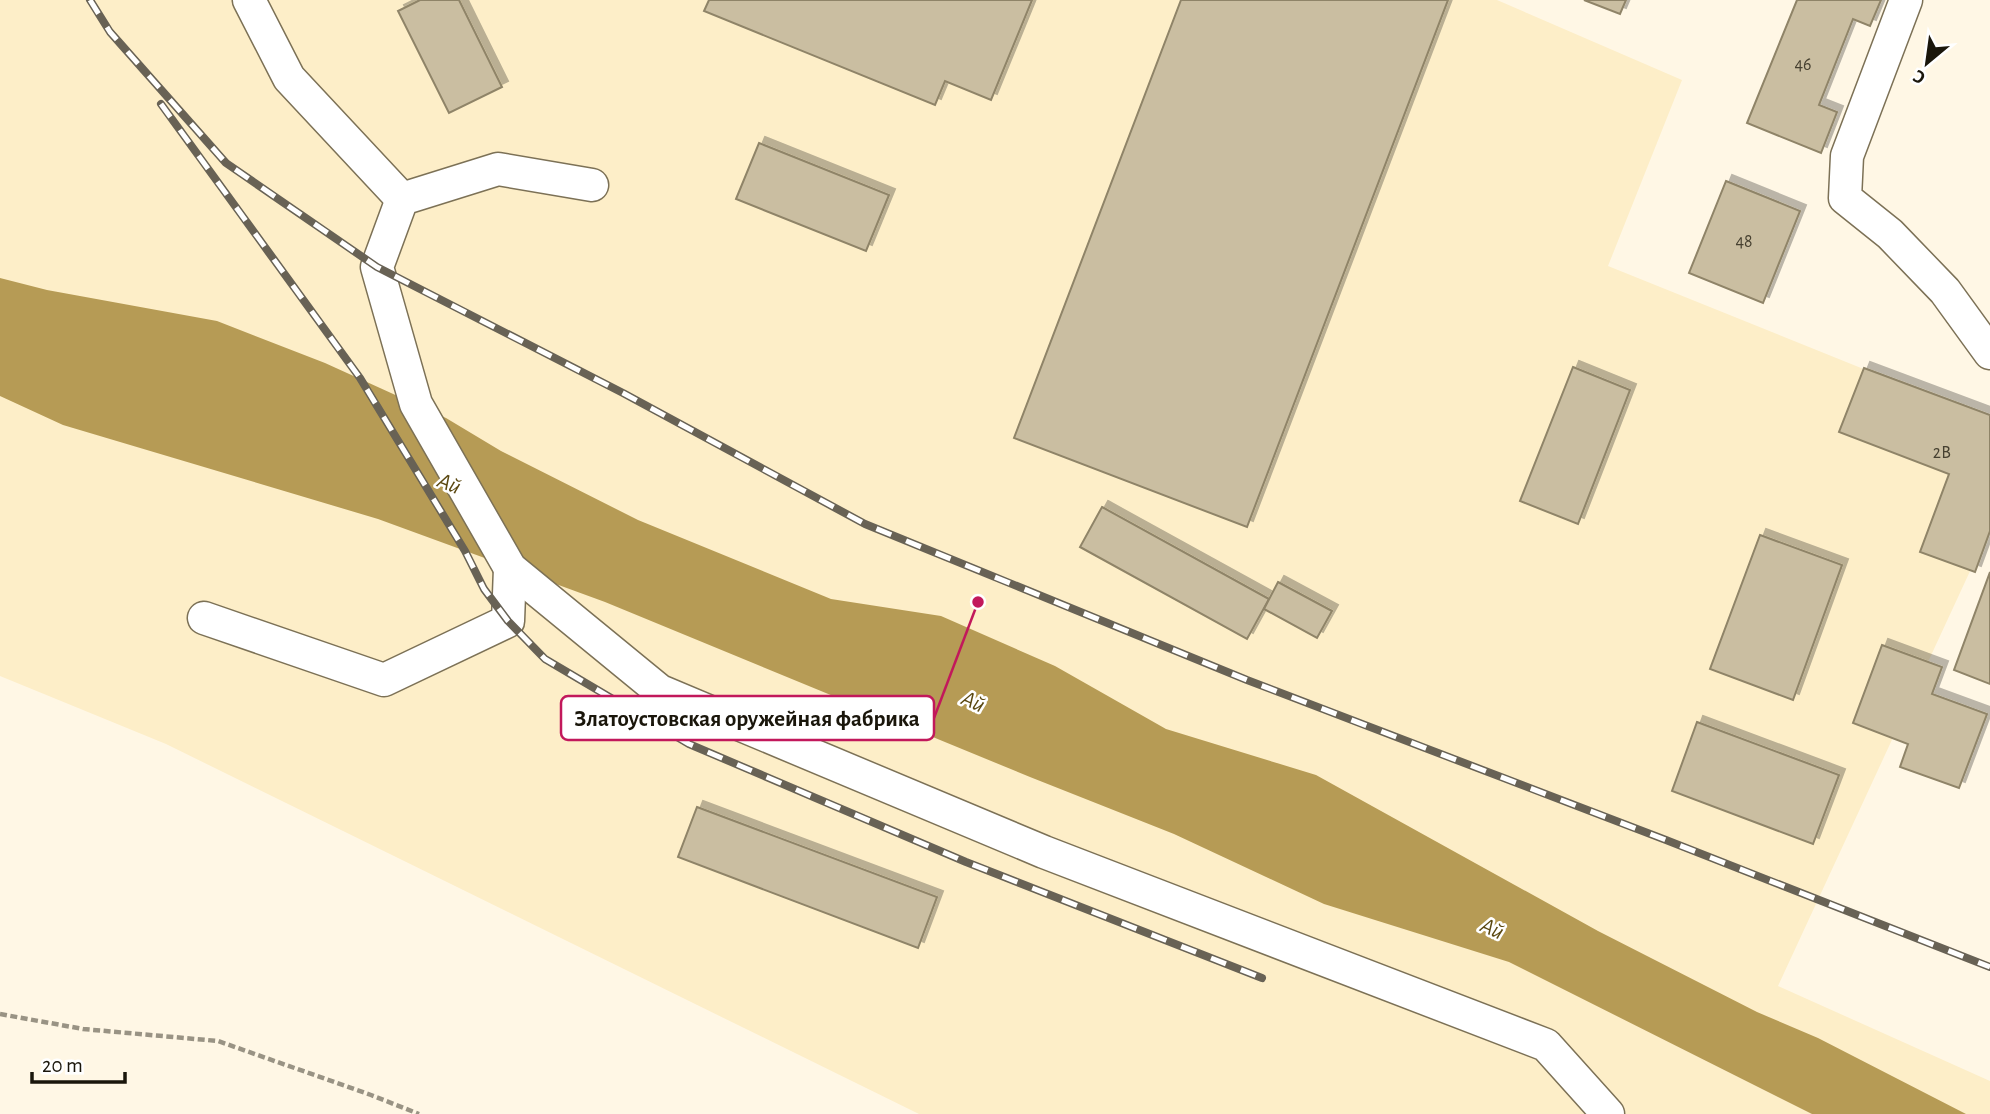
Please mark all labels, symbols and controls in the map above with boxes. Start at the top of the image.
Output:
north arrow [1892,28,1962,98]
house number: 46 [1794,56,1812,74]
text: С [1910,66,1929,87]
house number: 48 [1735,233,1753,251]
house number: 2В [1933,444,1951,462]
water label: Ай [433,469,464,499]
water label: Ай [957,686,988,717]
callout: Златоустовская оружейная фабрика [561,696,934,740]
text: Златоустовская оружейная фабрика [574,708,920,731]
water label: Ай [1476,913,1507,944]
scale bar [32,1040,124,1084]
text: 20 m [42,1055,83,1076]

